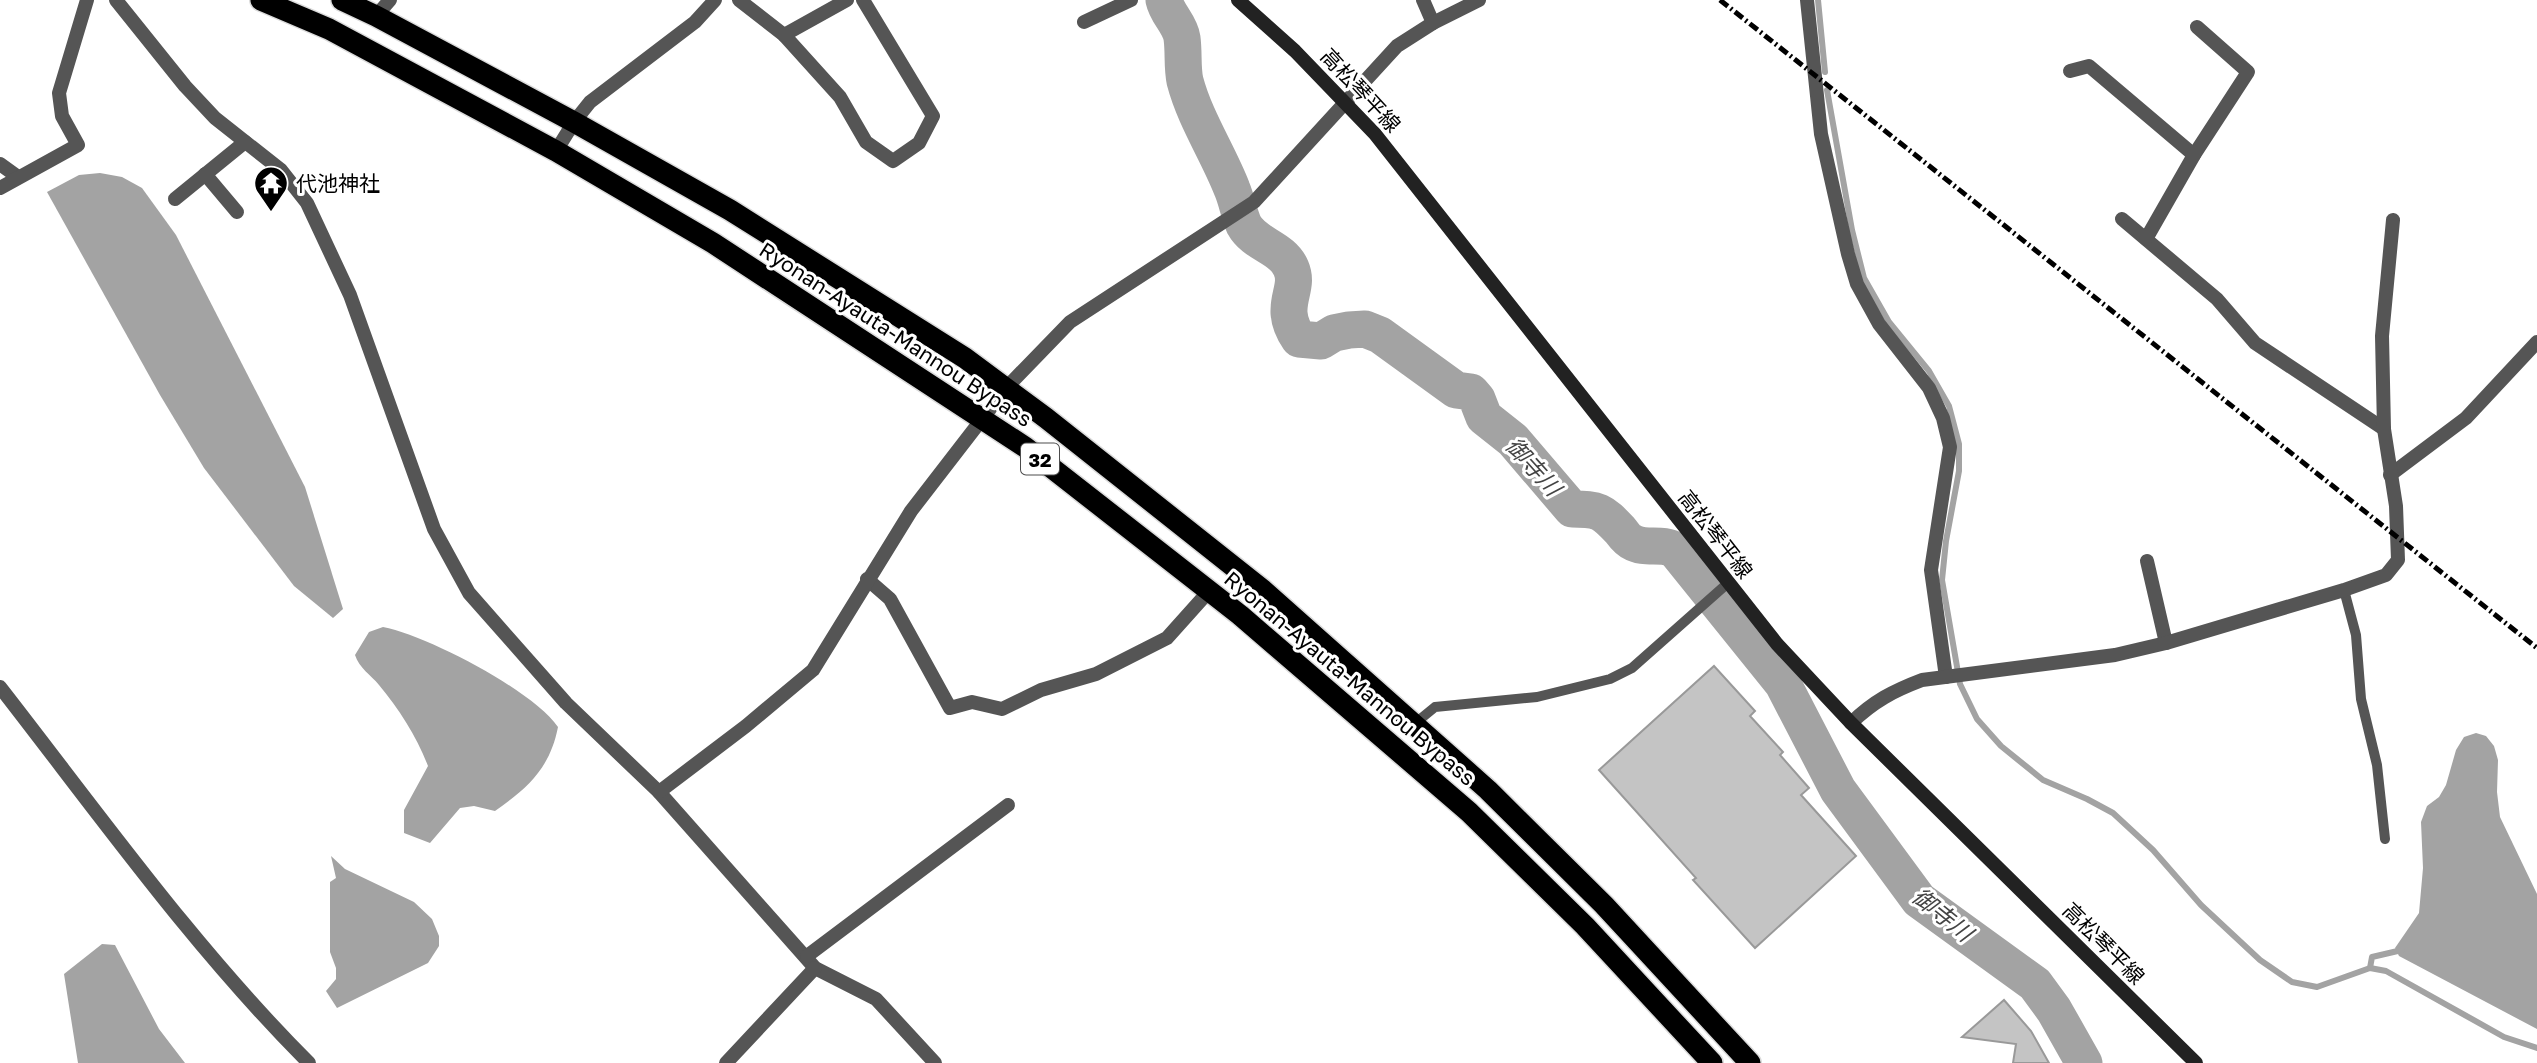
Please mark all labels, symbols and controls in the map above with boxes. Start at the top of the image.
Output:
street label: 高松琴平線 [1316,43,1406,137]
temple icon: 代池神社 [252,164,290,213]
place label: 代池神社 [296,170,380,196]
street label: Ryonan-Ayauta-Mannou Bypass [755,236,1037,432]
water label: 御寺川 [1501,431,1569,503]
road number: 32 [1021,444,1059,474]
street label: 高松琴平線 [1673,485,1759,583]
street label: Ryonan-Ayauta-Mannou Bypass [1219,565,1481,791]
water label: 御寺川 [1907,881,1981,948]
street label: 高松琴平線 [2058,897,2150,989]

